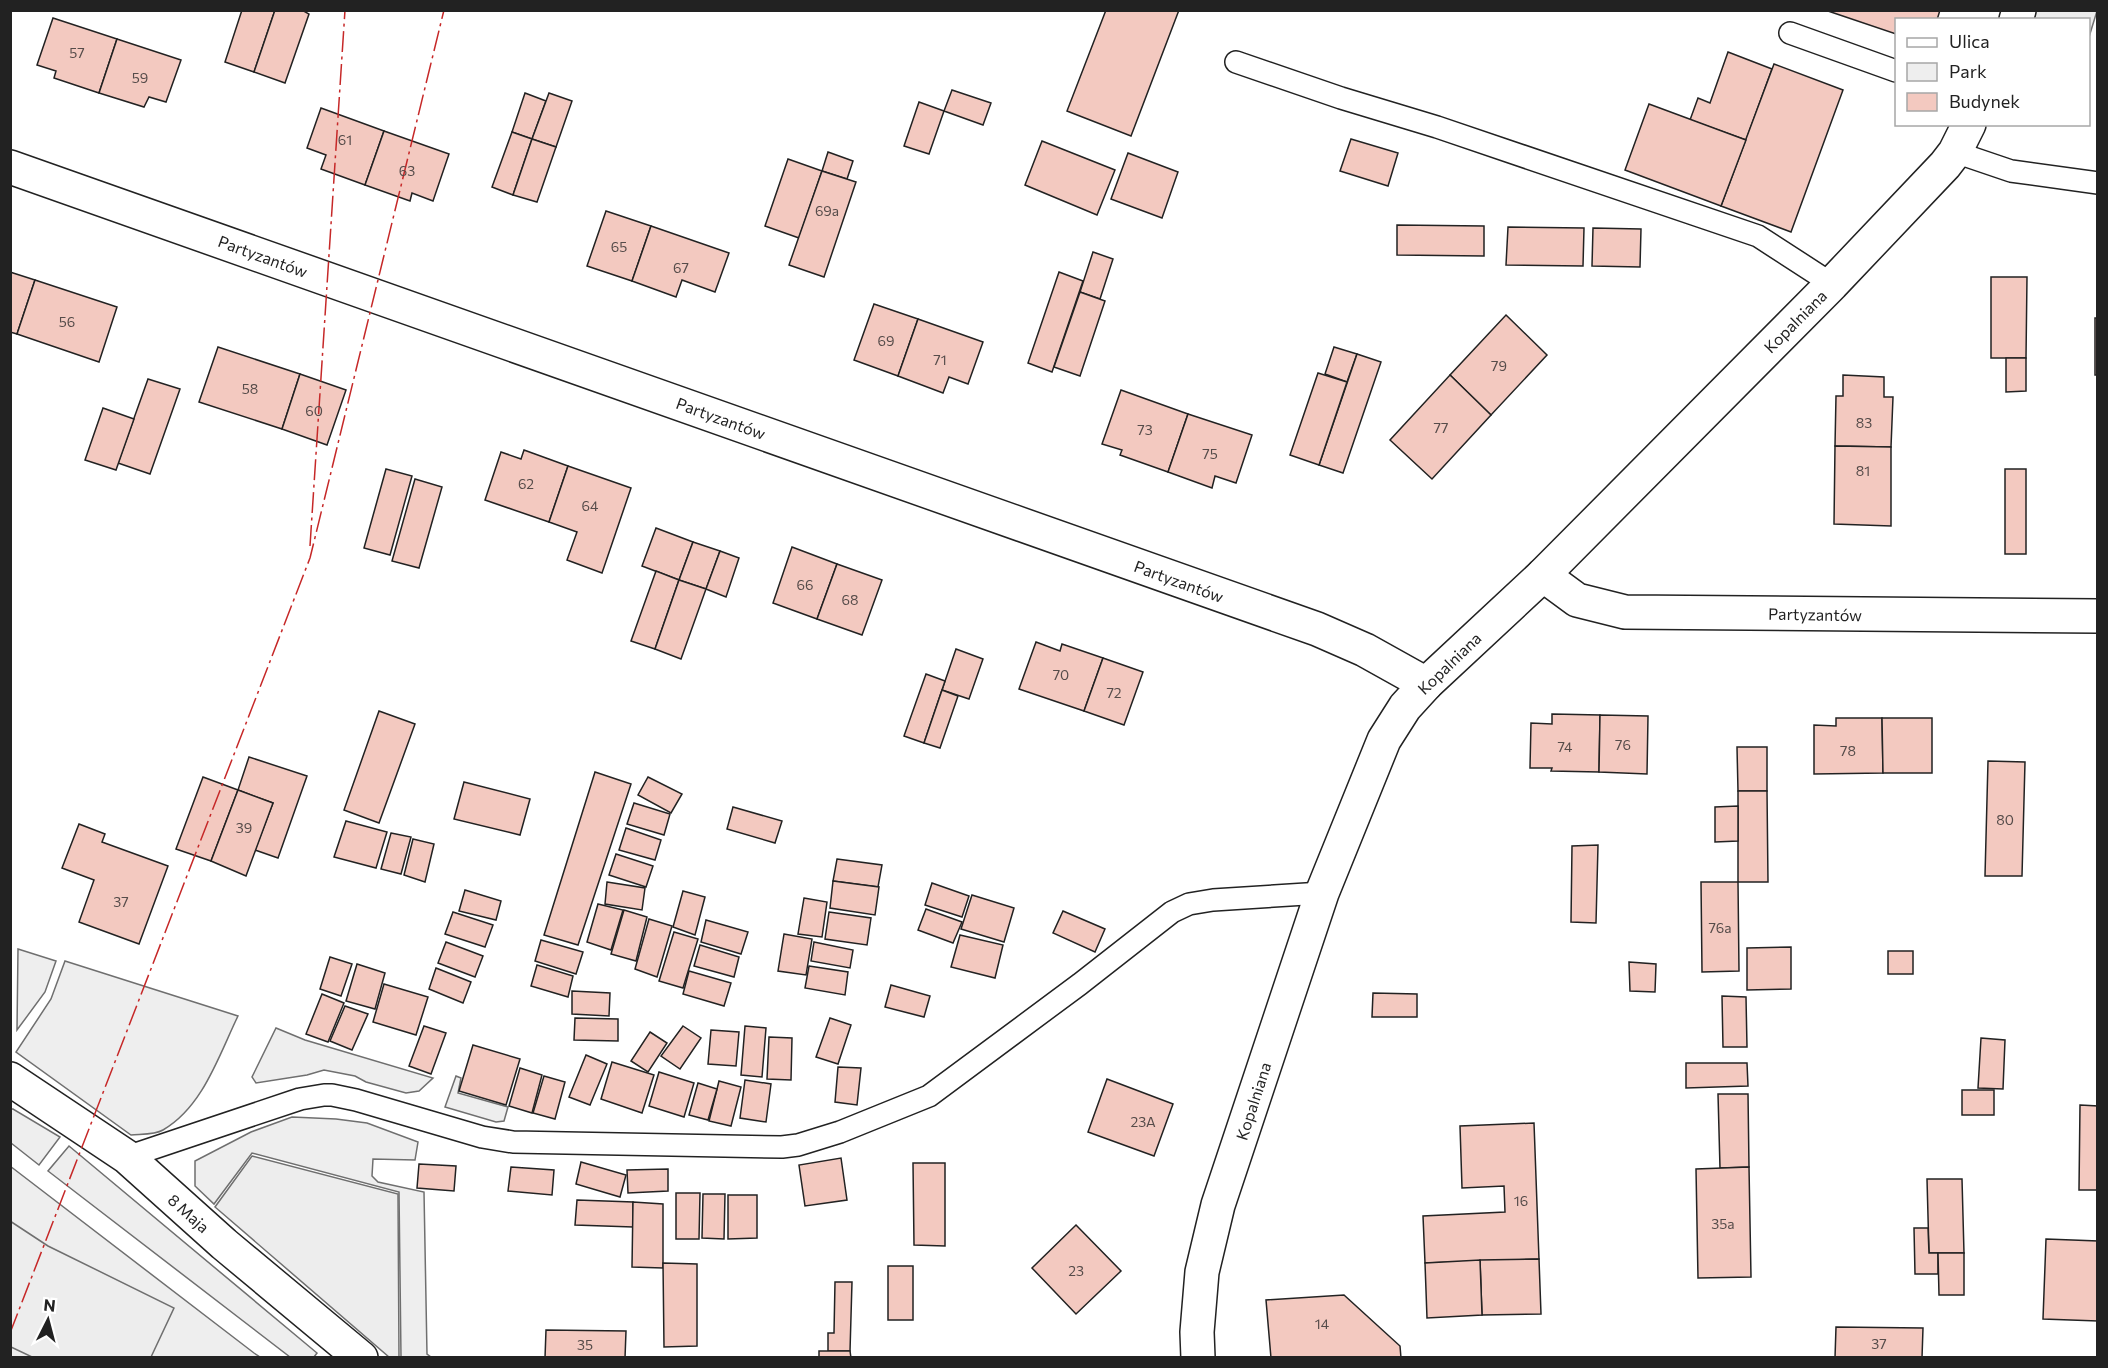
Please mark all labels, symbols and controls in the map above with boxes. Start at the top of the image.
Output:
legend [1895,18,2090,126]
text: Ulica [1949,30,1990,52]
house number: 57 [69,44,85,61]
text: Park [1949,60,1987,82]
house number: 59 [132,69,148,86]
text: Budynek [1949,90,2020,112]
house number: 61 [338,131,352,148]
house number: 63 [399,162,415,179]
house number: 69a [815,202,839,219]
street label: Partyzantów [216,231,310,281]
house number: 65 [611,238,627,255]
house number: 67 [673,259,689,276]
street label: Kopalniana [1760,286,1830,356]
house number: 56 [59,313,75,330]
house number: 69 [878,332,894,349]
house number: 71 [933,351,947,368]
house number: 79 [1491,357,1507,374]
house number: 58 [242,380,258,397]
street label: Partyzantów [674,393,768,443]
house number: 60 [305,402,323,419]
house number: 83 [1856,414,1872,431]
house number: 77 [1434,419,1448,436]
house number: 73 [1137,421,1153,438]
house number: 75 [1202,445,1218,462]
house number: 81 [1856,462,1870,479]
house number: 62 [518,475,534,492]
house number: 64 [582,497,599,514]
street label: Partyzantów [1132,556,1226,606]
house number: 66 [797,576,814,593]
house number: 68 [842,591,859,608]
street label: Partyzantów [1768,604,1862,624]
street label: Kopalniana [1413,628,1485,698]
house number: 70 [1053,666,1069,683]
house number: 72 [1106,684,1122,701]
house number: 76 [1615,736,1631,753]
house number: 74 [1558,738,1573,755]
house number: 78 [1840,742,1856,759]
house number: 80 [1996,811,2014,828]
house number: 39 [236,819,252,836]
house number: 37 [113,893,129,910]
house number: 76a [1708,919,1732,936]
street label: Kopalniana [1231,1060,1275,1142]
house number: 23A [1130,1113,1156,1130]
street label: 8 Maja [165,1190,213,1236]
house number: 16 [1514,1192,1528,1209]
house number: 35a [1711,1215,1735,1232]
house number: 23 [1068,1262,1084,1279]
north arrow [18,1290,78,1350]
text: N [43,1295,57,1315]
house number: 14 [1315,1315,1330,1332]
house number: 37 [1871,1335,1887,1352]
house number: 35 [577,1336,593,1353]

